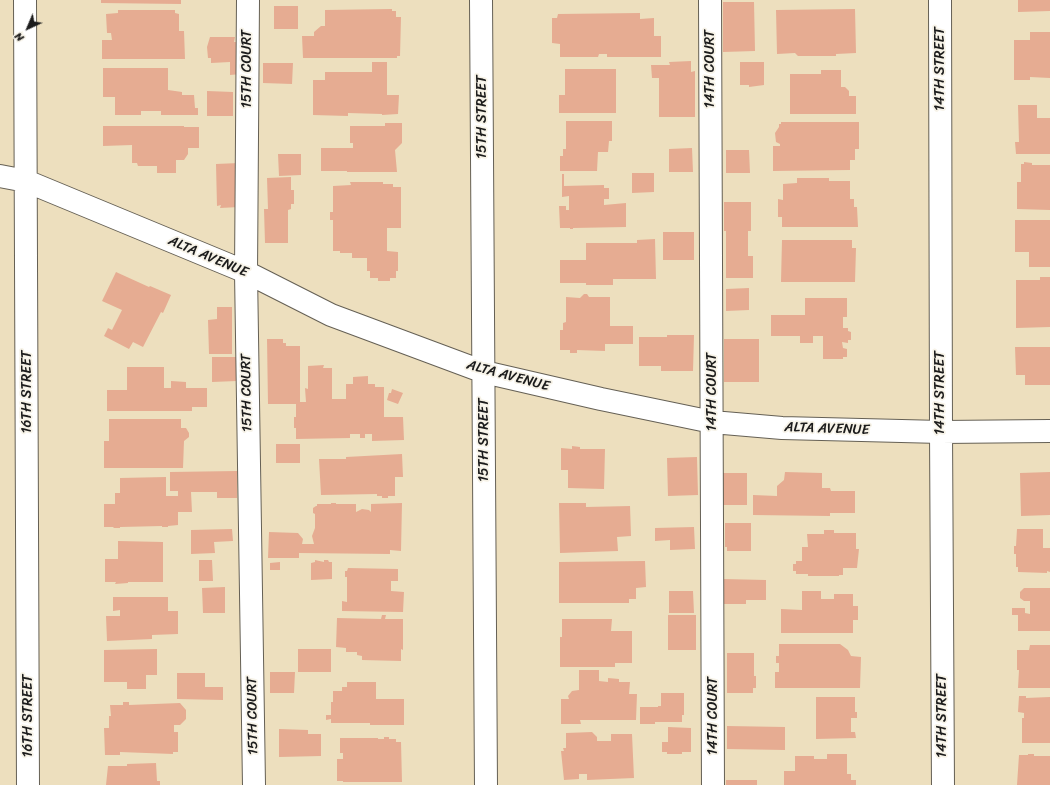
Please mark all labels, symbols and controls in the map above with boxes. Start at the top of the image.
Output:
north arrow [8,8,48,48]
street label: 14TH STREET [932,27,948,111]
text: N [10,28,29,46]
street label: 15TH COURT [239,30,255,108]
street label: 14TH COURT [702,30,718,108]
street label: 15TH STREET [474,75,490,159]
street label: ALTA AVENUE [166,233,250,281]
street label: 16TH STREET [19,350,35,434]
street label: 14TH STREET [932,351,948,435]
street label: 14TH COURT [704,353,720,431]
street label: 15TH COURT [238,354,256,432]
street label: ALTA AVENUE [465,357,551,395]
street label: 15TH STREET [476,398,492,482]
street label: ALTA AVENUE [784,419,870,439]
street label: 16TH STREET [20,674,36,758]
street label: 14TH STREET [934,674,950,758]
street label: 15TH COURT [244,677,262,755]
street label: 14TH COURT [705,677,721,755]

